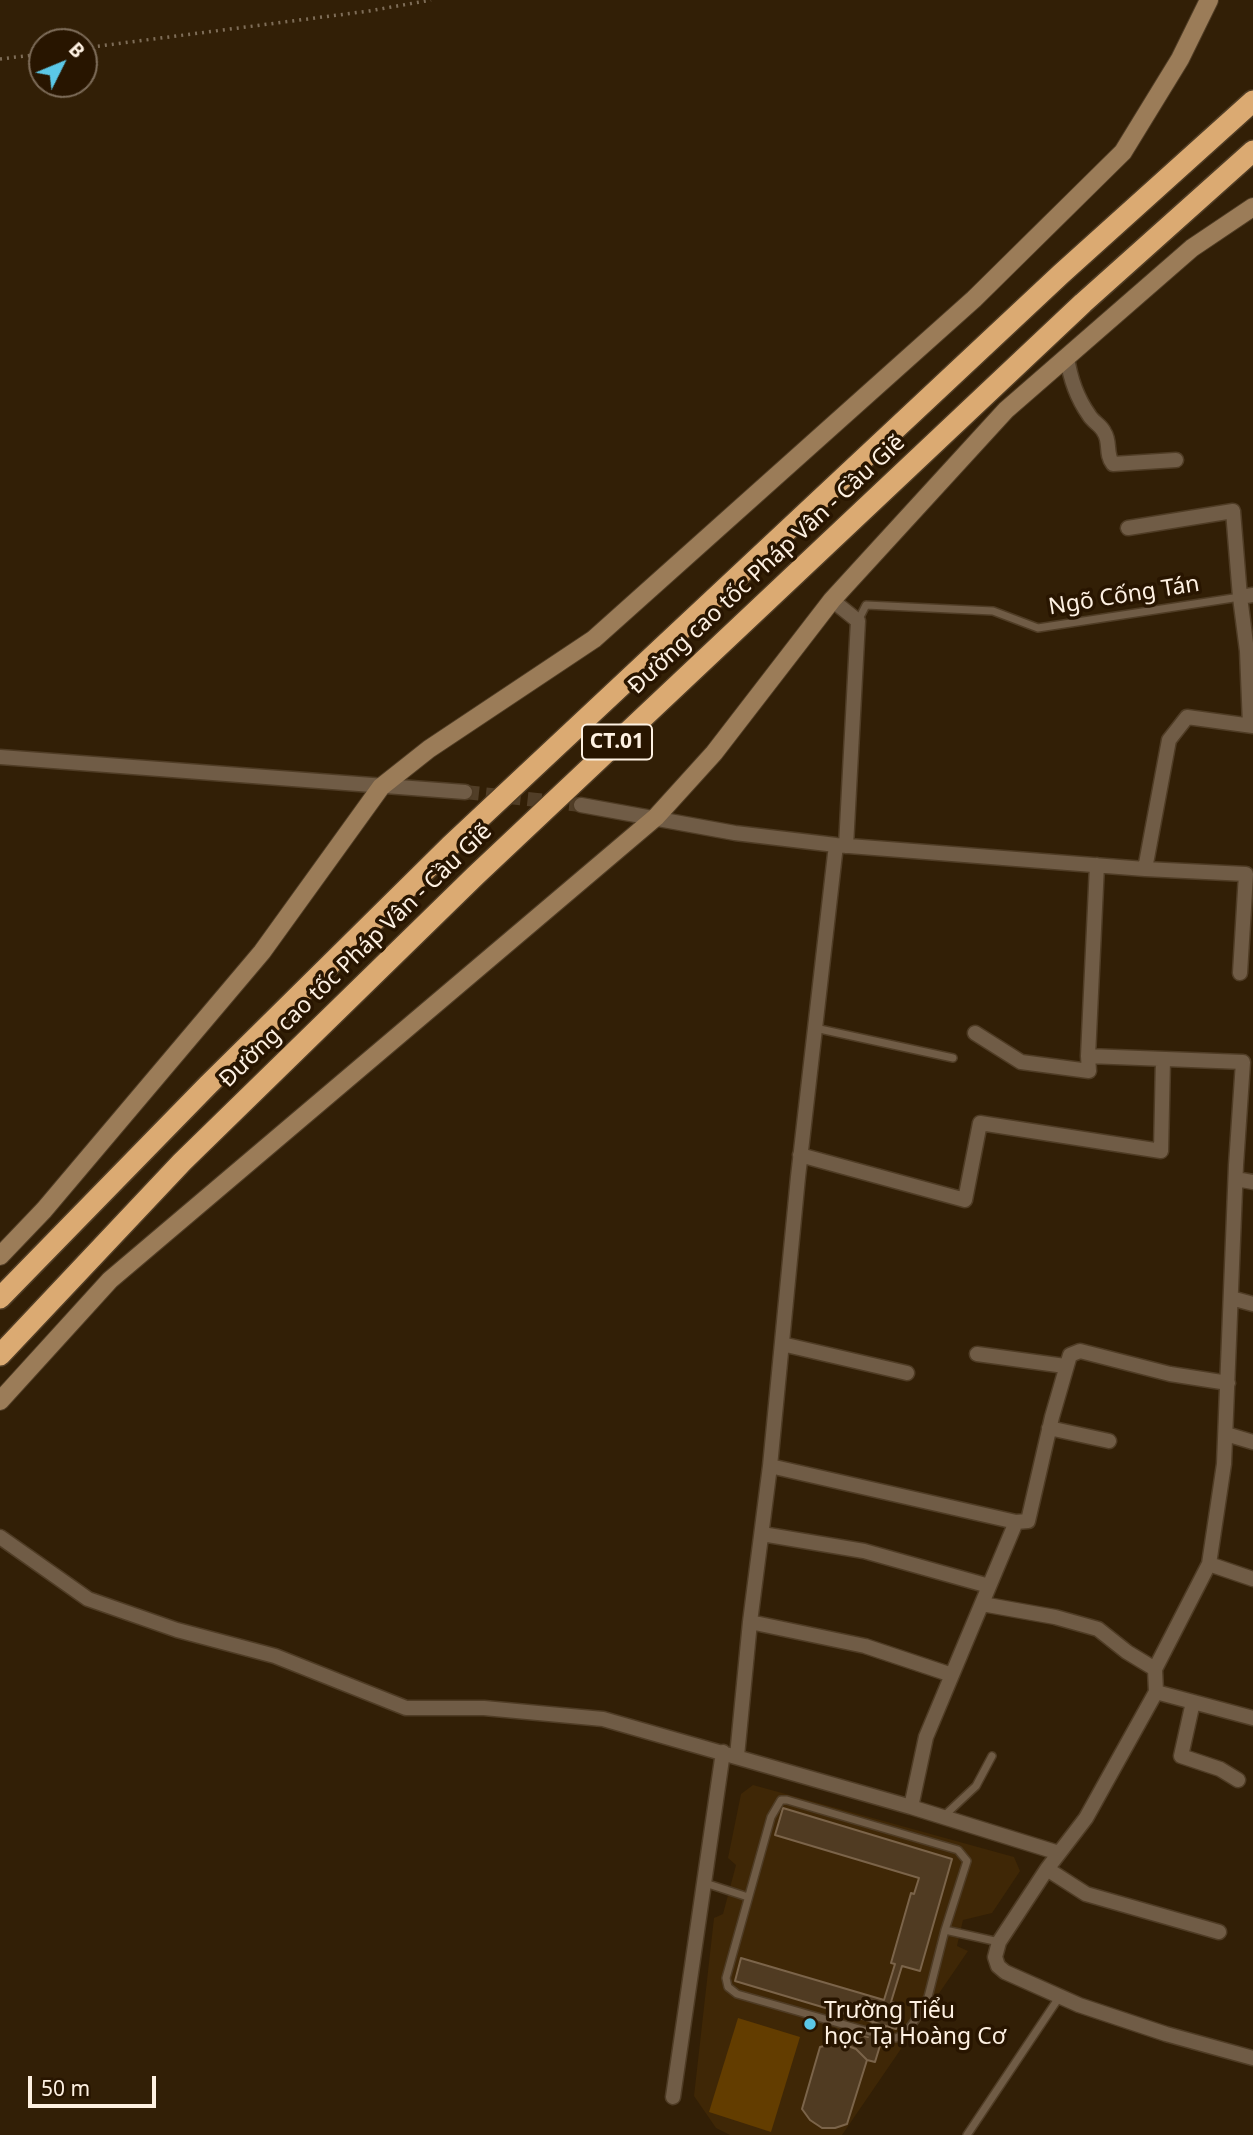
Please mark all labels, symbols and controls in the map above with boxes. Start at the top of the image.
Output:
north arrow [28,28,98,98]
text: B [63,37,91,64]
street label: Đường cao tốc Pháp Vân - Cầu Giẽ [623,429,911,701]
street label: Ngõ Cống Tán [1047,570,1201,622]
road number: CT.01 [582,724,652,760]
street label: Đường cao tốc Pháp Vân - Cầu Giẽ [214,818,498,1094]
place label: Trường Tiểu học Tạ Hoàng Cơ [824,1997,1006,2051]
marker: Trường Tiểu học Tạ Hoàng Cơ [802,2016,818,2032]
scale bar [32,2062,159,2106]
text: 50 m [41,2074,90,2102]

